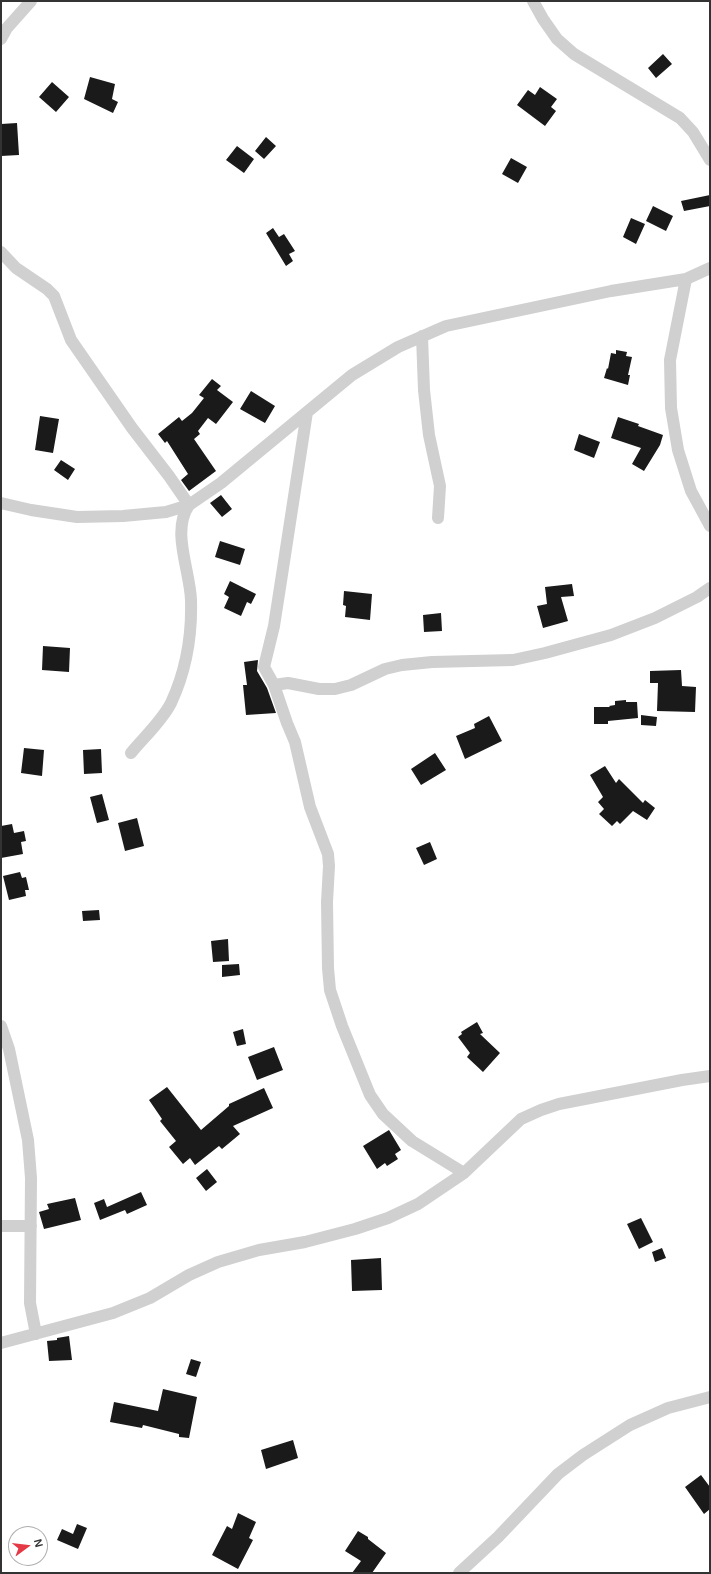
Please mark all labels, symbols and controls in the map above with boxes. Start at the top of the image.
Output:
north arrow [8,1526,48,1566]
text: N [32,1538,45,1549]

